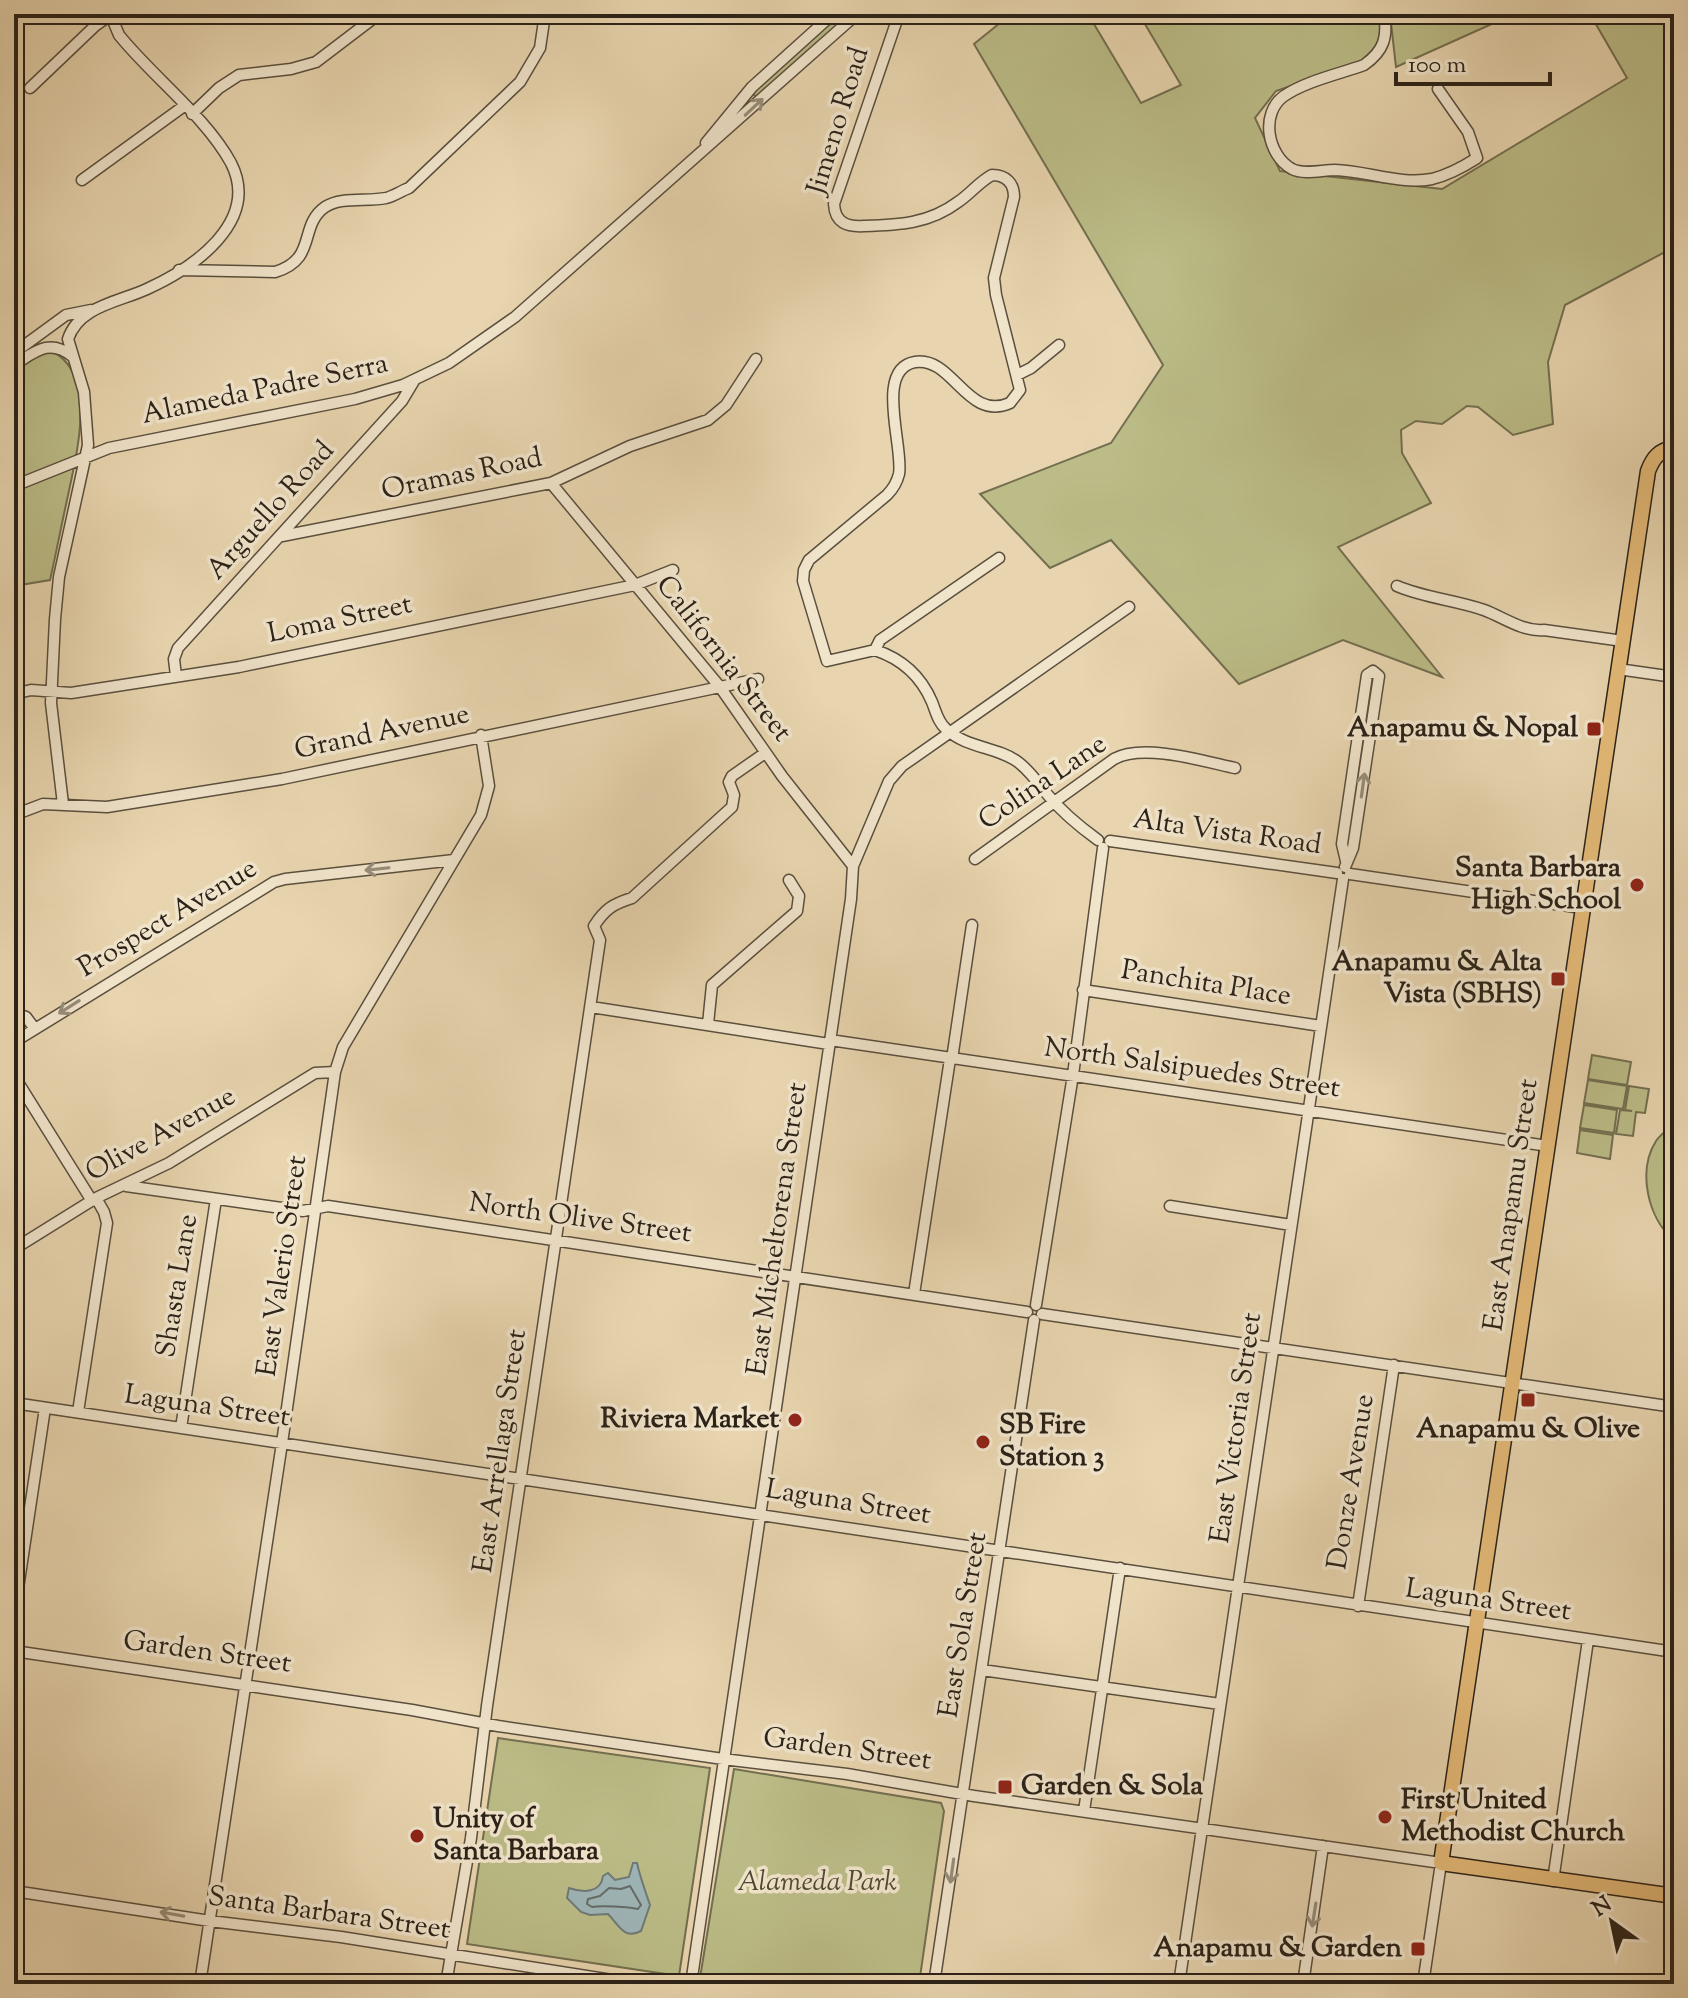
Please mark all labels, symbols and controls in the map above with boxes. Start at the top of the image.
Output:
scale bar [1396,36,1550,86]
street label: Jimeno Road [797,42,880,202]
text: 100 m [1408,49,1466,83]
one-way arrow [744,97,764,116]
street label: Alameda Padre Serra [138,344,392,436]
street label: Arguello Road [198,432,345,589]
street label: Oramas Road [378,438,546,512]
street label: California Street [645,567,801,751]
street label: Loma Street [264,585,416,655]
street label: Grand Avenue [291,695,473,771]
place label: Anapamu & Nopal [1347,709,1578,749]
marker: Anapamu & Nopal [1585,720,1603,738]
street label: Colina Lane [971,725,1115,841]
one-way arrow [1356,773,1371,799]
street label: Alta Vista Road [1130,800,1324,866]
place label: Santa Barbara High School [1455,849,1621,921]
street label: Prospect Avenue [71,850,265,988]
one-way arrow [364,861,391,876]
marker: Santa Barbara High School [1628,876,1646,894]
place label: Anapamu & Alta Vista (SBHS) [1331,943,1542,1015]
street label: Panchita Place [1118,951,1294,1017]
marker: Anapamu & Alta Vista (SBHS) [1549,970,1567,988]
one-way arrow [58,1000,81,1016]
street label: North Salsipuedes Street [1041,1028,1343,1110]
street label: East Anapamu Street [1475,1076,1550,1334]
street label: Olive Avenue [79,1077,243,1193]
street label: East Micheltorena Street [738,1080,818,1378]
street label: East Valerio Street [248,1153,318,1379]
street label: North Olive Street [466,1184,694,1254]
street label: Shasta Lane [147,1211,209,1361]
street label: East Victoria Street [1201,1310,1273,1546]
street label: East Arrellaga Street [464,1326,538,1575]
street label: Laguna Street [122,1376,293,1438]
street label: Donze Avenue [1318,1391,1386,1573]
marker: Anapamu & Olive [1519,1391,1537,1409]
place label: Riviera Market [600,1400,779,1440]
place label: SB Fire Station 3 [999,1406,1104,1478]
place label: Anapamu & Olive [1416,1410,1640,1450]
marker: Riviera Market [786,1411,804,1429]
marker: SB Fire Station 3 [974,1433,992,1451]
street label: Laguna Street [762,1470,934,1536]
street label: East Sola Street [930,1529,998,1721]
street label: Laguna Street [1403,1570,1574,1632]
street label: Garden Street [120,1621,294,1685]
street label: Garden Street [760,1718,934,1782]
place label: Garden & Sola [1021,1767,1203,1807]
marker: Garden & Sola [996,1778,1014,1796]
place label: First United Methodist Church [1401,1781,1625,1853]
place label: Unity of Santa Barbara [433,1800,599,1872]
marker: First United Methodist Church [1376,1808,1394,1826]
marker: Unity of Santa Barbara [408,1827,426,1845]
one-way arrow [944,1858,959,1883]
park label: Alameda Park [737,1863,897,1903]
street label: Santa Barbara Street [205,1877,453,1951]
north arrow [1572,1882,1652,1962]
text: N [1587,1889,1619,1926]
one-way arrow [1306,1902,1321,1927]
one-way arrow [160,1906,185,1921]
place label: Anapamu & Garden [1153,1929,1402,1969]
marker: Anapamu & Garden [1409,1940,1427,1958]

